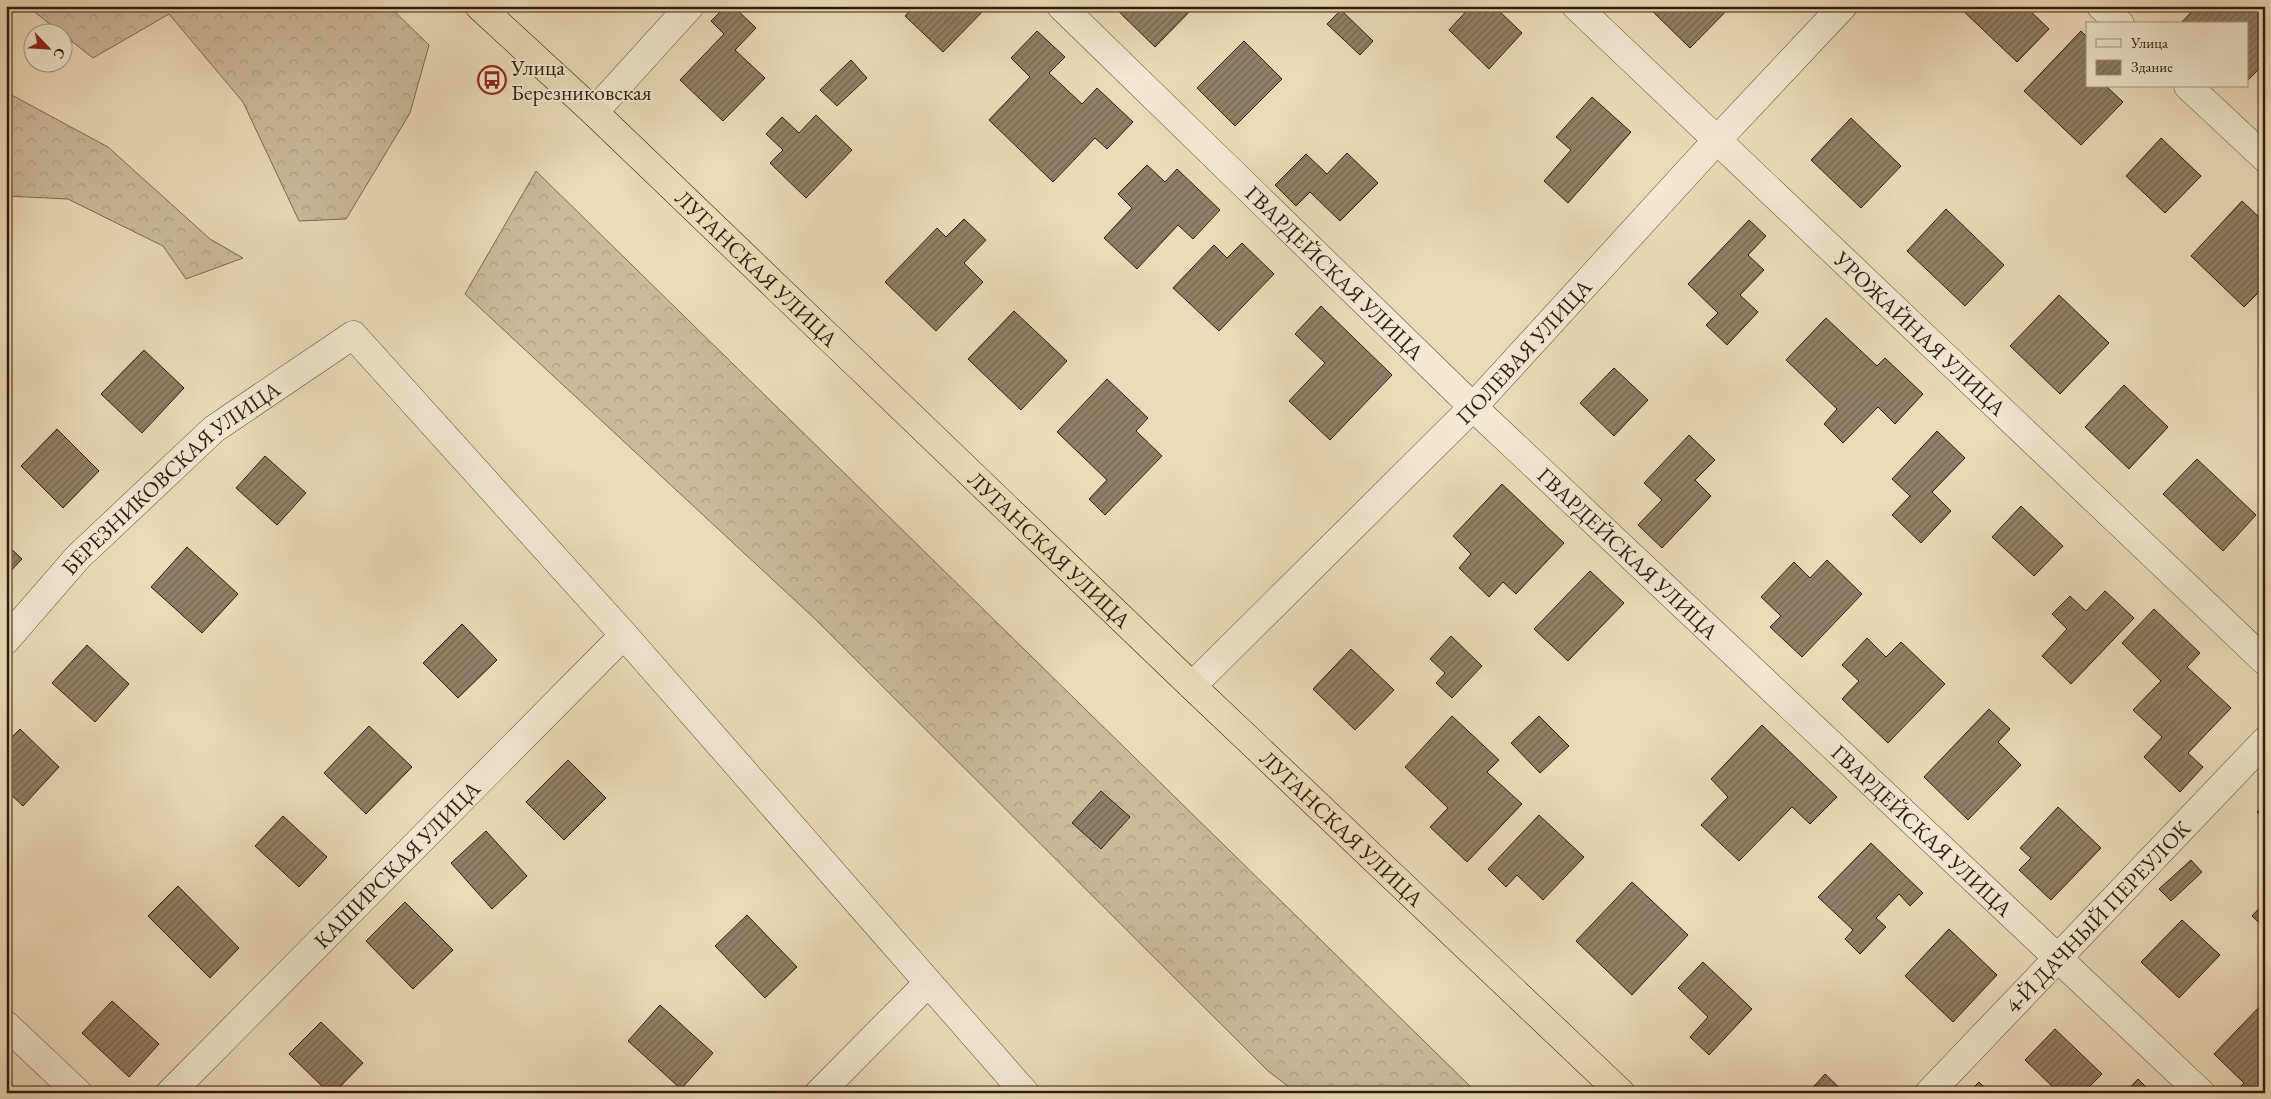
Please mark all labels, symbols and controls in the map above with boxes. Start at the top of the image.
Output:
north arrow [22,22,72,72]
legend [2086,22,2248,88]
text: Улица [2130,33,2168,52]
text: С [49,45,70,62]
place label: Улица Березниковская [510,53,652,107]
text: Здание [2131,57,2173,76]
bus stop icon: Улица Березниковская [477,65,507,95]
street label: ГВАРДЕЙСКАЯ УЛИЦА [1239,179,1431,367]
street label: ЛУГАНСКАЯ УЛИЦА [669,184,845,354]
street label: УРОЖАЙНАЯ УЛИЦА [1827,244,2013,423]
street label: ПОЛЕВАЯ УЛИЦА [1450,272,1599,431]
street label: БЕРЕЗНИКОВСКАЯ УЛИЦА [55,374,287,581]
street label: ГВАРДЕЙСКАЯ УЛИЦА [1531,461,1725,646]
street label: ЛУГАНСКАЯ УЛИЦА [962,465,1137,635]
street label: ГВАРДЕЙСКАЯ УЛИЦА [1825,738,2019,923]
street label: ЛУГАНСКАЯ УЛИЦА [1254,744,1430,914]
street label: КАШИРСКАЯ УЛИЦА [308,774,487,955]
street label: 4-Й ДАЧНЫЙ ПЕРЕУЛОК [1999,814,2197,1019]

